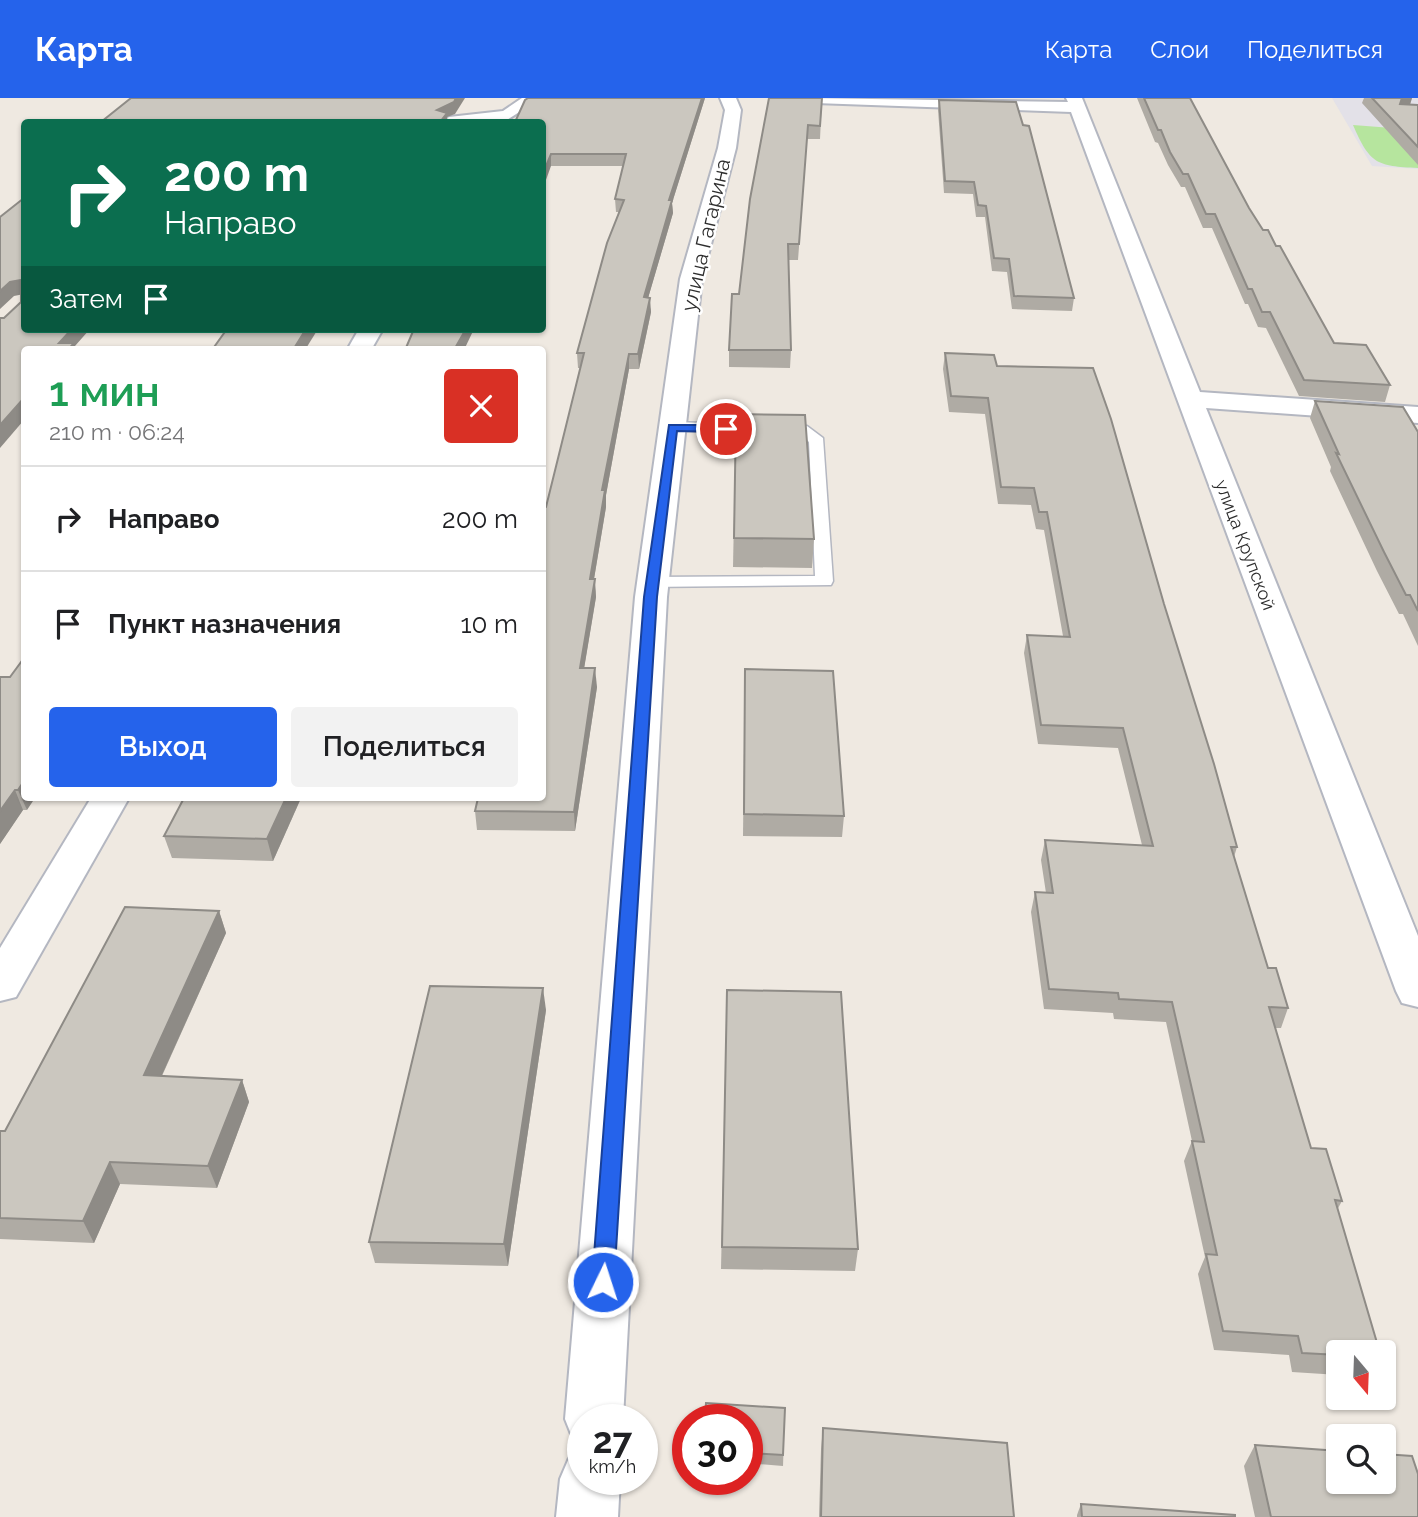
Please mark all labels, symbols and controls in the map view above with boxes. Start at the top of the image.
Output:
text: Карта [35,30,133,69]
text: Карта [1045,35,1112,64]
text: Слои [1150,35,1209,64]
text: Поделиться [1247,35,1383,64]
text: 200 m [164,145,309,202]
icon: right [49,147,140,238]
street label: улица Гагарина [676,156,735,314]
text: Направо [164,204,296,241]
icon: arrive [137,280,175,318]
text: Затем [49,284,123,314]
text: 1 мин [49,367,160,416]
button: close [444,369,518,443]
pin [696,399,756,459]
icon: arrive [707,410,745,448]
text: 210 m · 06:24 [49,418,185,445]
street label: улица Крупской [1211,477,1280,613]
icon: right [49,500,87,538]
text: Направо [108,504,219,534]
text: 200 m [442,504,518,534]
icon: arrive [49,605,87,643]
text: Пункт назначения [108,609,341,639]
text: 10 m [460,609,518,639]
button: Выход [49,707,277,787]
button: Поделиться [291,707,518,787]
position arrow [566,1245,640,1319]
north arrow [1326,1340,1396,1410]
map controls [1326,1340,1396,1494]
speed limit sign: 30 [672,1404,763,1495]
text: 27 [593,1420,632,1461]
button: search [1326,1424,1396,1494]
text: km/h [589,1456,636,1477]

